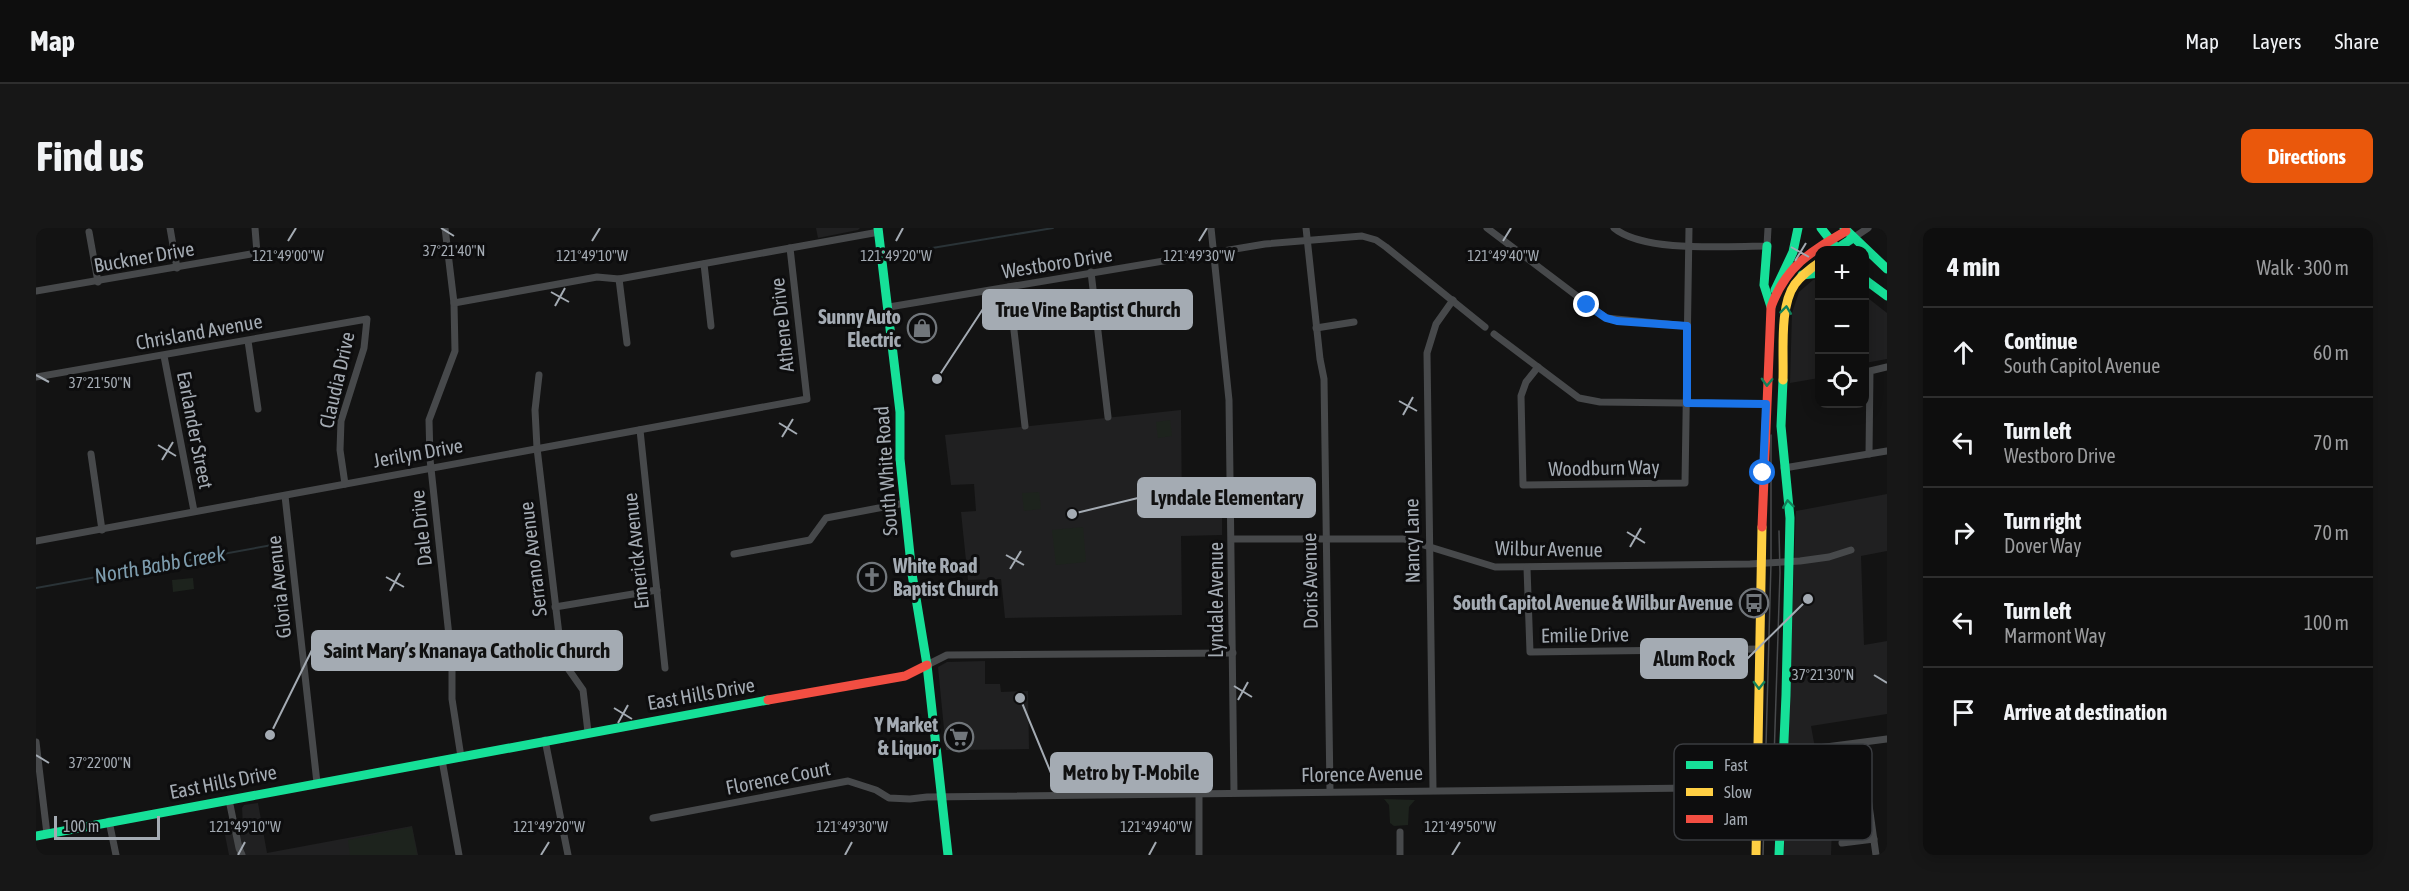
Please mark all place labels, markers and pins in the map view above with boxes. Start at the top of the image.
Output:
callout: True Vine Baptist Church [983,290,1192,329]
place label: Sunny Auto Electric [818,305,902,351]
shop icon: Sunny Auto Electric [906,312,938,344]
callout: Lyndale Elementary [1138,478,1315,517]
place label: White Road Baptist Church [892,554,999,600]
church icon: White Road Baptist Church [856,561,888,593]
bus stop icon: South Capitol Avenue & Wilbur Avenue [1738,587,1770,619]
place label: South Capitol Avenue & Wilbur Avenue [1453,591,1733,614]
callout: Saint Mary’s Knanaya Catholic Church [312,631,622,670]
callout: Alum Rock [1641,639,1747,678]
place label: Y Market & Liquor [874,713,939,759]
supermarket icon: Y Market & Liquor [943,721,975,753]
callout: Metro by T-Mobile [1051,753,1212,792]

